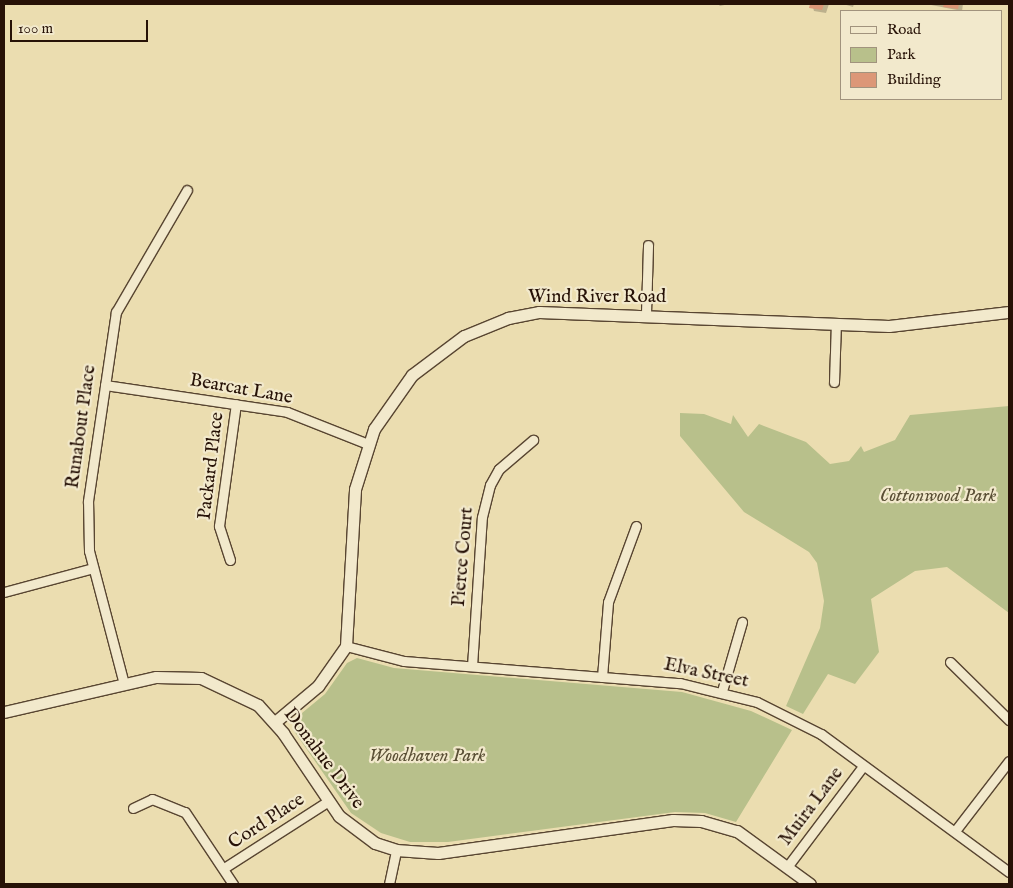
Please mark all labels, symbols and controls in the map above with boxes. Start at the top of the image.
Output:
scale bar [12,10,150,42]
legend [840,10,1003,100]
text: 100 m [18,19,53,38]
text: Road [887,20,921,39]
text: Park [887,45,916,64]
text: Building [887,70,941,89]
street label: Wind River Road [528,287,666,309]
street label: Runabout Place [62,364,102,490]
street label: Bearcat Lane [188,370,294,410]
street label: Packard Place [194,411,230,521]
park label: Cottonwood Park [880,486,996,508]
street label: Pierce Court [448,506,480,608]
street label: Elva Street [662,654,750,694]
street label: Donahue Drive [278,704,368,814]
park label: Woodhaven Park [369,746,485,768]
street label: Muira Lane [775,763,849,851]
street label: Cord Place [225,789,309,855]

